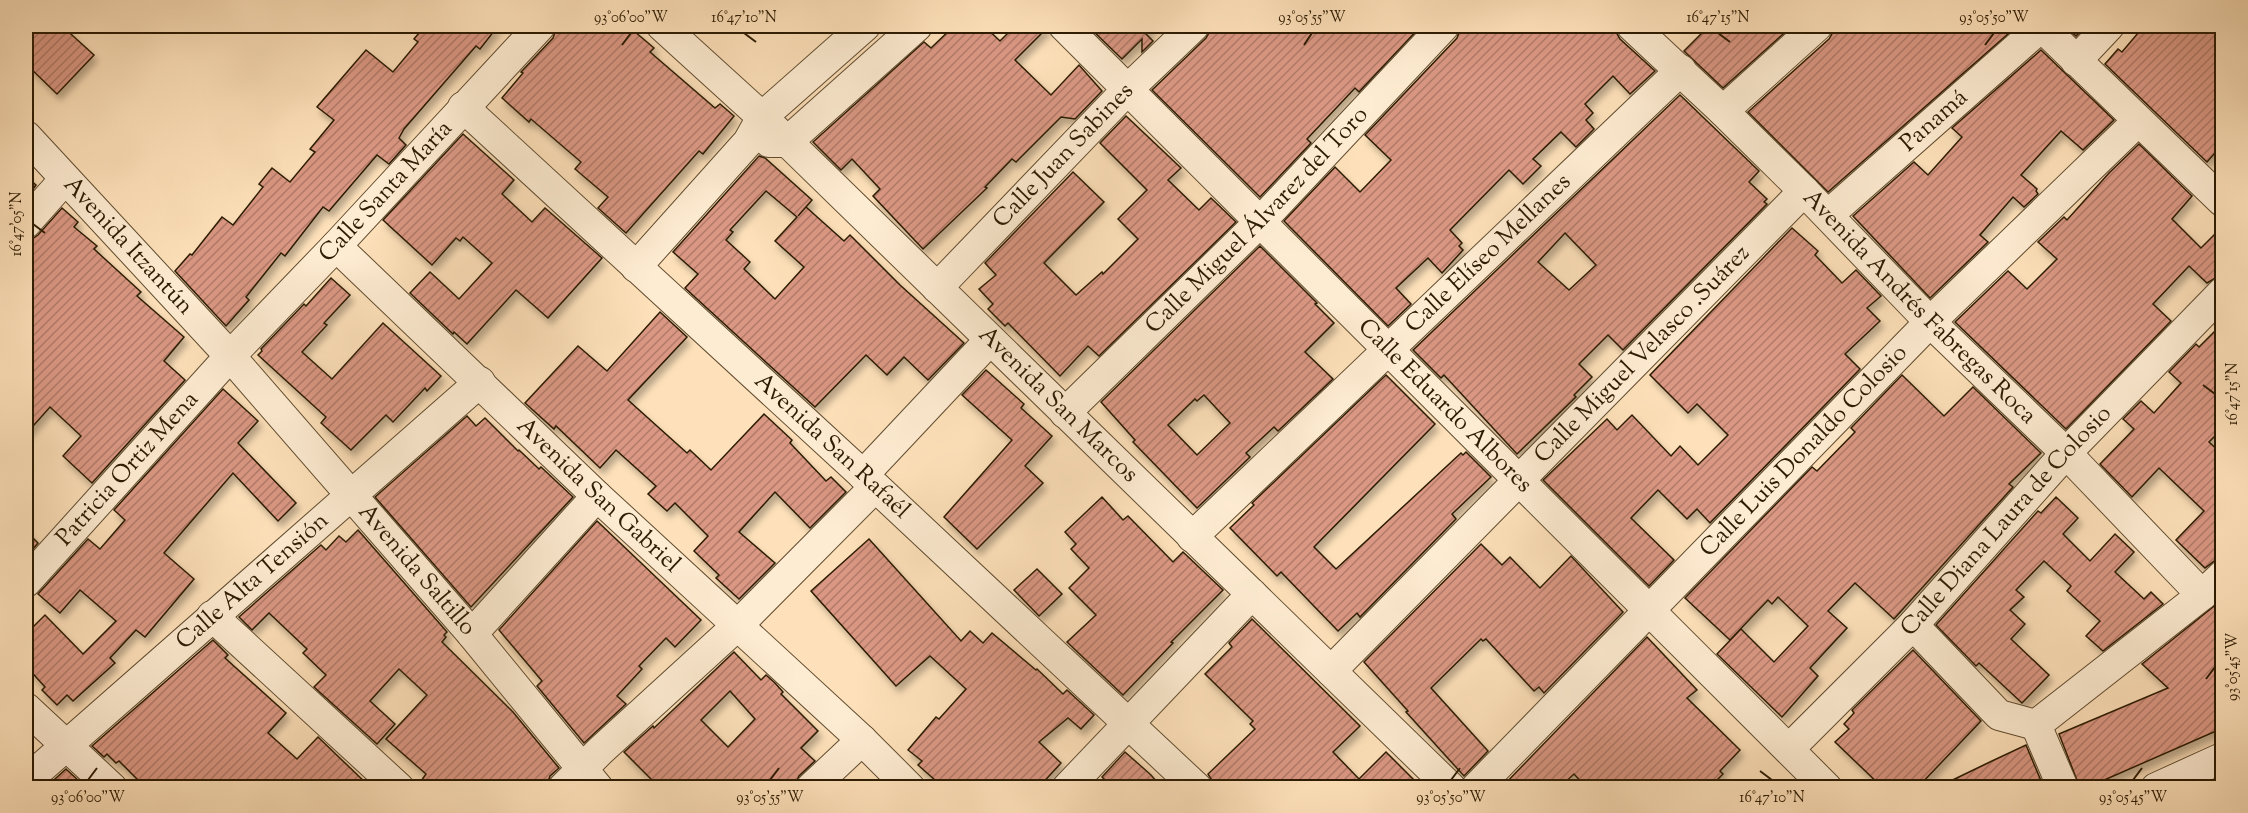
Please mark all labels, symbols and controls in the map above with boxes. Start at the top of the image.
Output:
text: 93°06'00"W [594,8,668,29]
text: 16°47'10"N [711,8,777,29]
text: 93°05'55"W [1278,8,1346,29]
text: 16°47'15"N [1686,8,1750,29]
text: 93°05'50"W [1959,8,2029,29]
street label: Calle Juan Sabines [986,75,1142,236]
street label: Panamá [1893,82,1976,160]
street label: Calle Miguel Álvarez del Toro [1138,99,1377,342]
street label: Calle Santa María [311,113,461,271]
street label: Calle Elíseo Mellanes [1398,166,1579,342]
street label: Avenida Itzantún [55,169,201,323]
street label: Avenida Andrés Fabregas Roca [1794,182,2044,432]
text: 16°47'05"N [7,191,28,257]
street label: Calle Miguel Velasco .Suárez [1527,238,1758,472]
street label: Calle Eduardo Albores [1350,311,1540,501]
street label: Avenida San Marcos [970,319,1145,491]
street label: Calle Luis Donaldo Colosio [1692,337,1916,565]
text: 16°47'15"N [2223,362,2244,426]
street label: Avenida San Rafaél [746,365,917,527]
street label: Patricia Ortiz Mena [49,384,207,554]
street label: Calle Diana Laura de Colosio [1893,398,2120,645]
street label: Avenida San Gabriel [508,410,688,581]
street label: Avenida Saltillo [349,497,483,644]
street label: Calle Alta Tensión [169,505,337,658]
text: 93°05'45"W [2223,633,2244,701]
text: 93°06'00"W [51,788,125,809]
text: 93°05'55"W [736,788,804,809]
text: 93°05'50"W [1416,788,1486,809]
text: 16°47'10"N [1739,788,1805,809]
text: 93°05'45"W [2099,788,2167,809]

